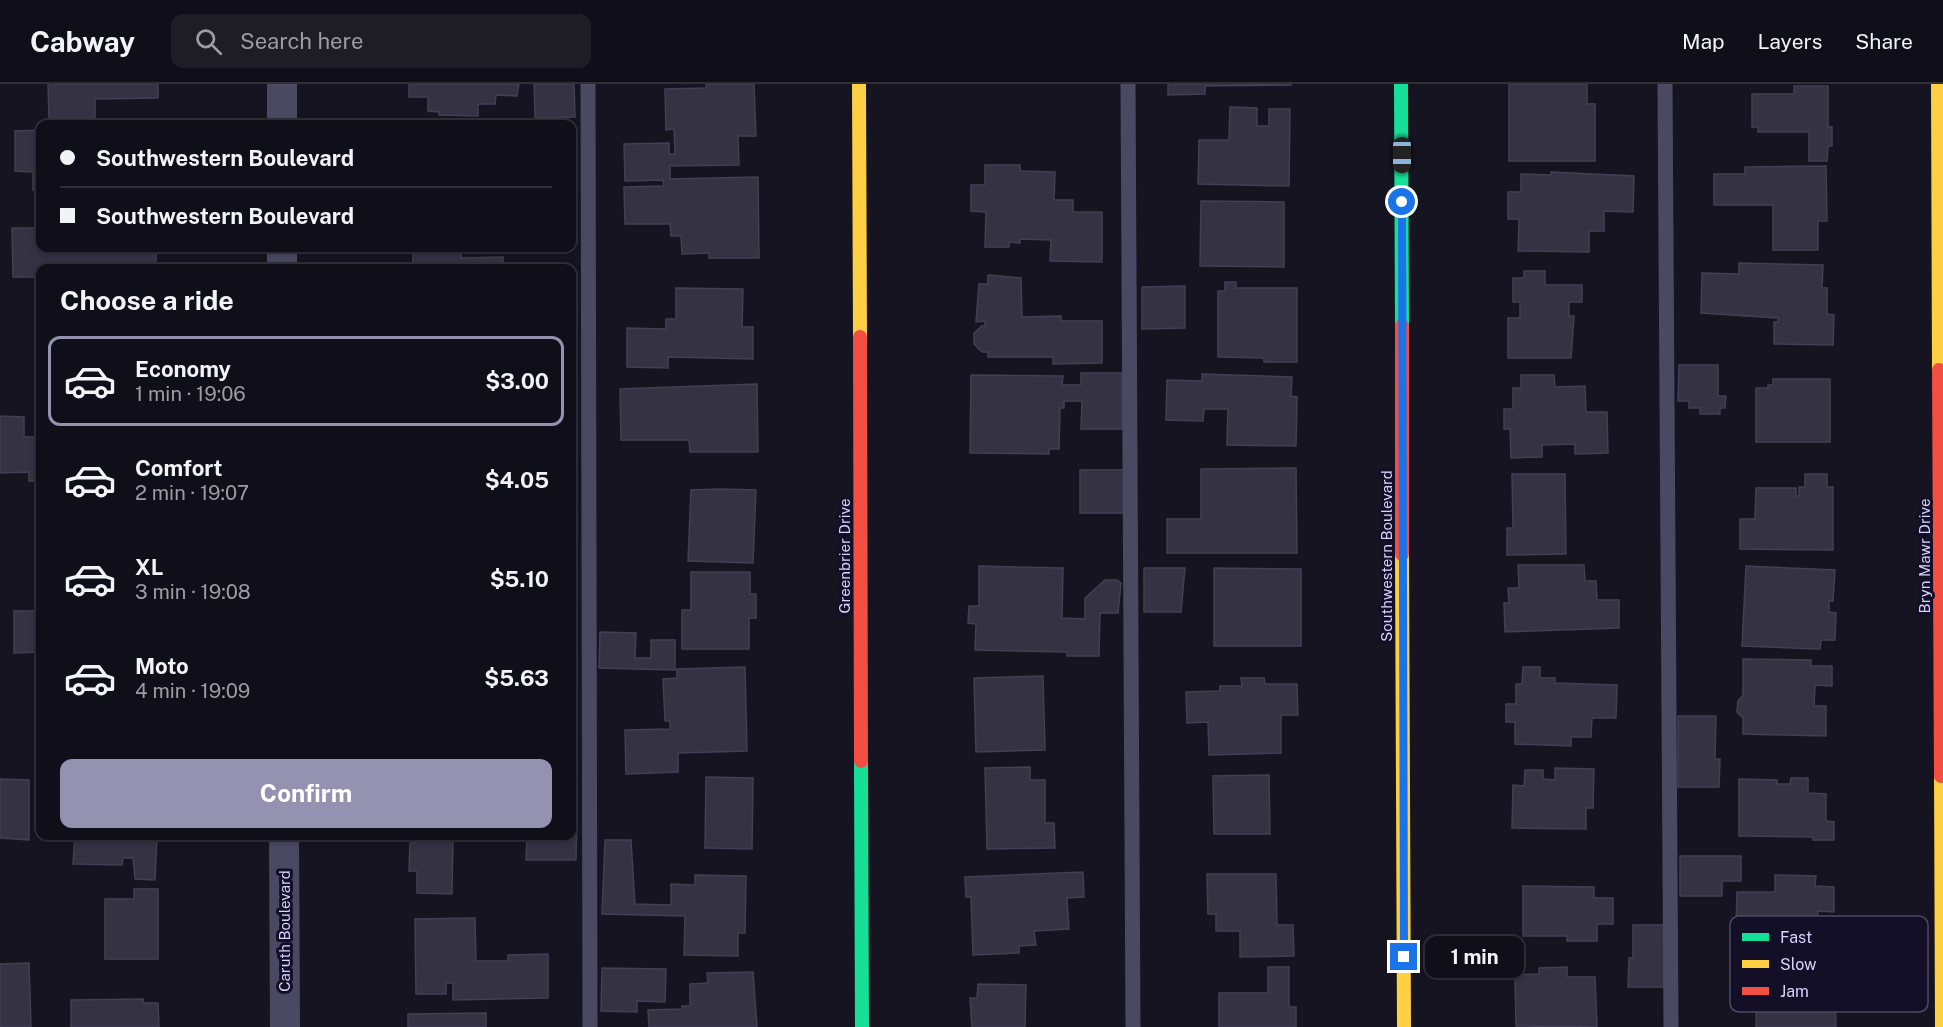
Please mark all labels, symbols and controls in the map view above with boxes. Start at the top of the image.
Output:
search box [171,14,591,68]
text: Cabway [30,25,135,58]
icon: search [192,25,225,58]
text: Search here [240,28,363,54]
text: Map [1682,29,1725,54]
text: Layers [1758,29,1822,54]
text: Share [1855,29,1913,54]
car [1393,137,1411,173]
text: Southwestern Boulevard [96,145,354,171]
route start [1388,188,1415,215]
text: Southwestern Boulevard [96,203,354,229]
text: Choose a ride [60,284,234,316]
icon: car [63,354,117,408]
text: Economy [135,356,231,382]
text: $3.00 [485,368,549,394]
text: 1 min · 19:06 [135,382,246,406]
icon: car [63,453,117,507]
text: Comfort [135,455,222,481]
text: $4.05 [485,467,549,493]
street label: Southwestern Boulevard [1378,470,1395,642]
text: 2 min · 19:07 [135,481,249,505]
street label: Greenbrier Drive [836,499,853,613]
street label: Bryn Mawr Drive [1916,499,1933,613]
icon: car [63,552,117,606]
text: XL [135,554,163,580]
text: $5.10 [490,566,549,592]
text: 3 min · 19:08 [135,580,251,604]
icon: car [63,651,117,705]
text: Moto [135,653,189,679]
text: $5.63 [484,665,549,691]
text: 4 min · 19:09 [135,679,250,703]
button: Confirm [60,759,552,828]
street label: Caruth Boulevard [276,870,293,992]
legend [1730,916,1928,1012]
text: Fast [1780,928,1812,947]
callout: 1 min [1425,936,1524,978]
route end [1390,943,1417,970]
text: 1 min [1450,945,1499,969]
text: Slow [1780,955,1817,974]
text: Jam [1780,982,1809,1001]

